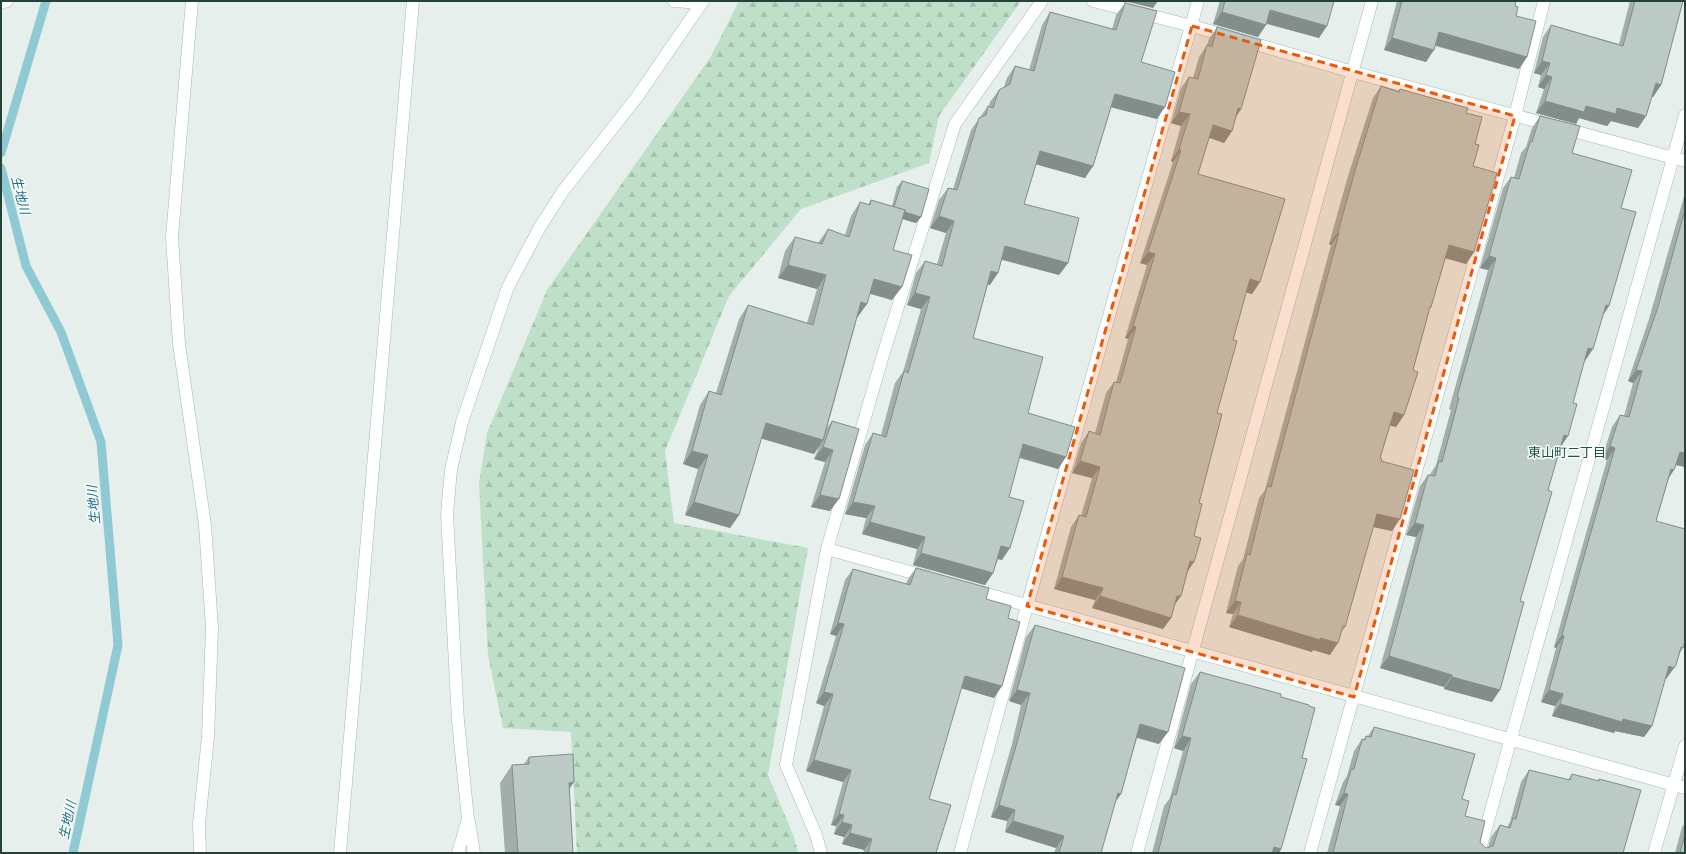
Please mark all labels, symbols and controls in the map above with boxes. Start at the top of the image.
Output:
water label: 生地川 [8,174,34,218]
district label: 東山町二丁目 [1528,444,1606,461]
water label: 生地川 [83,483,104,525]
water label: 生地川 [55,797,80,841]

